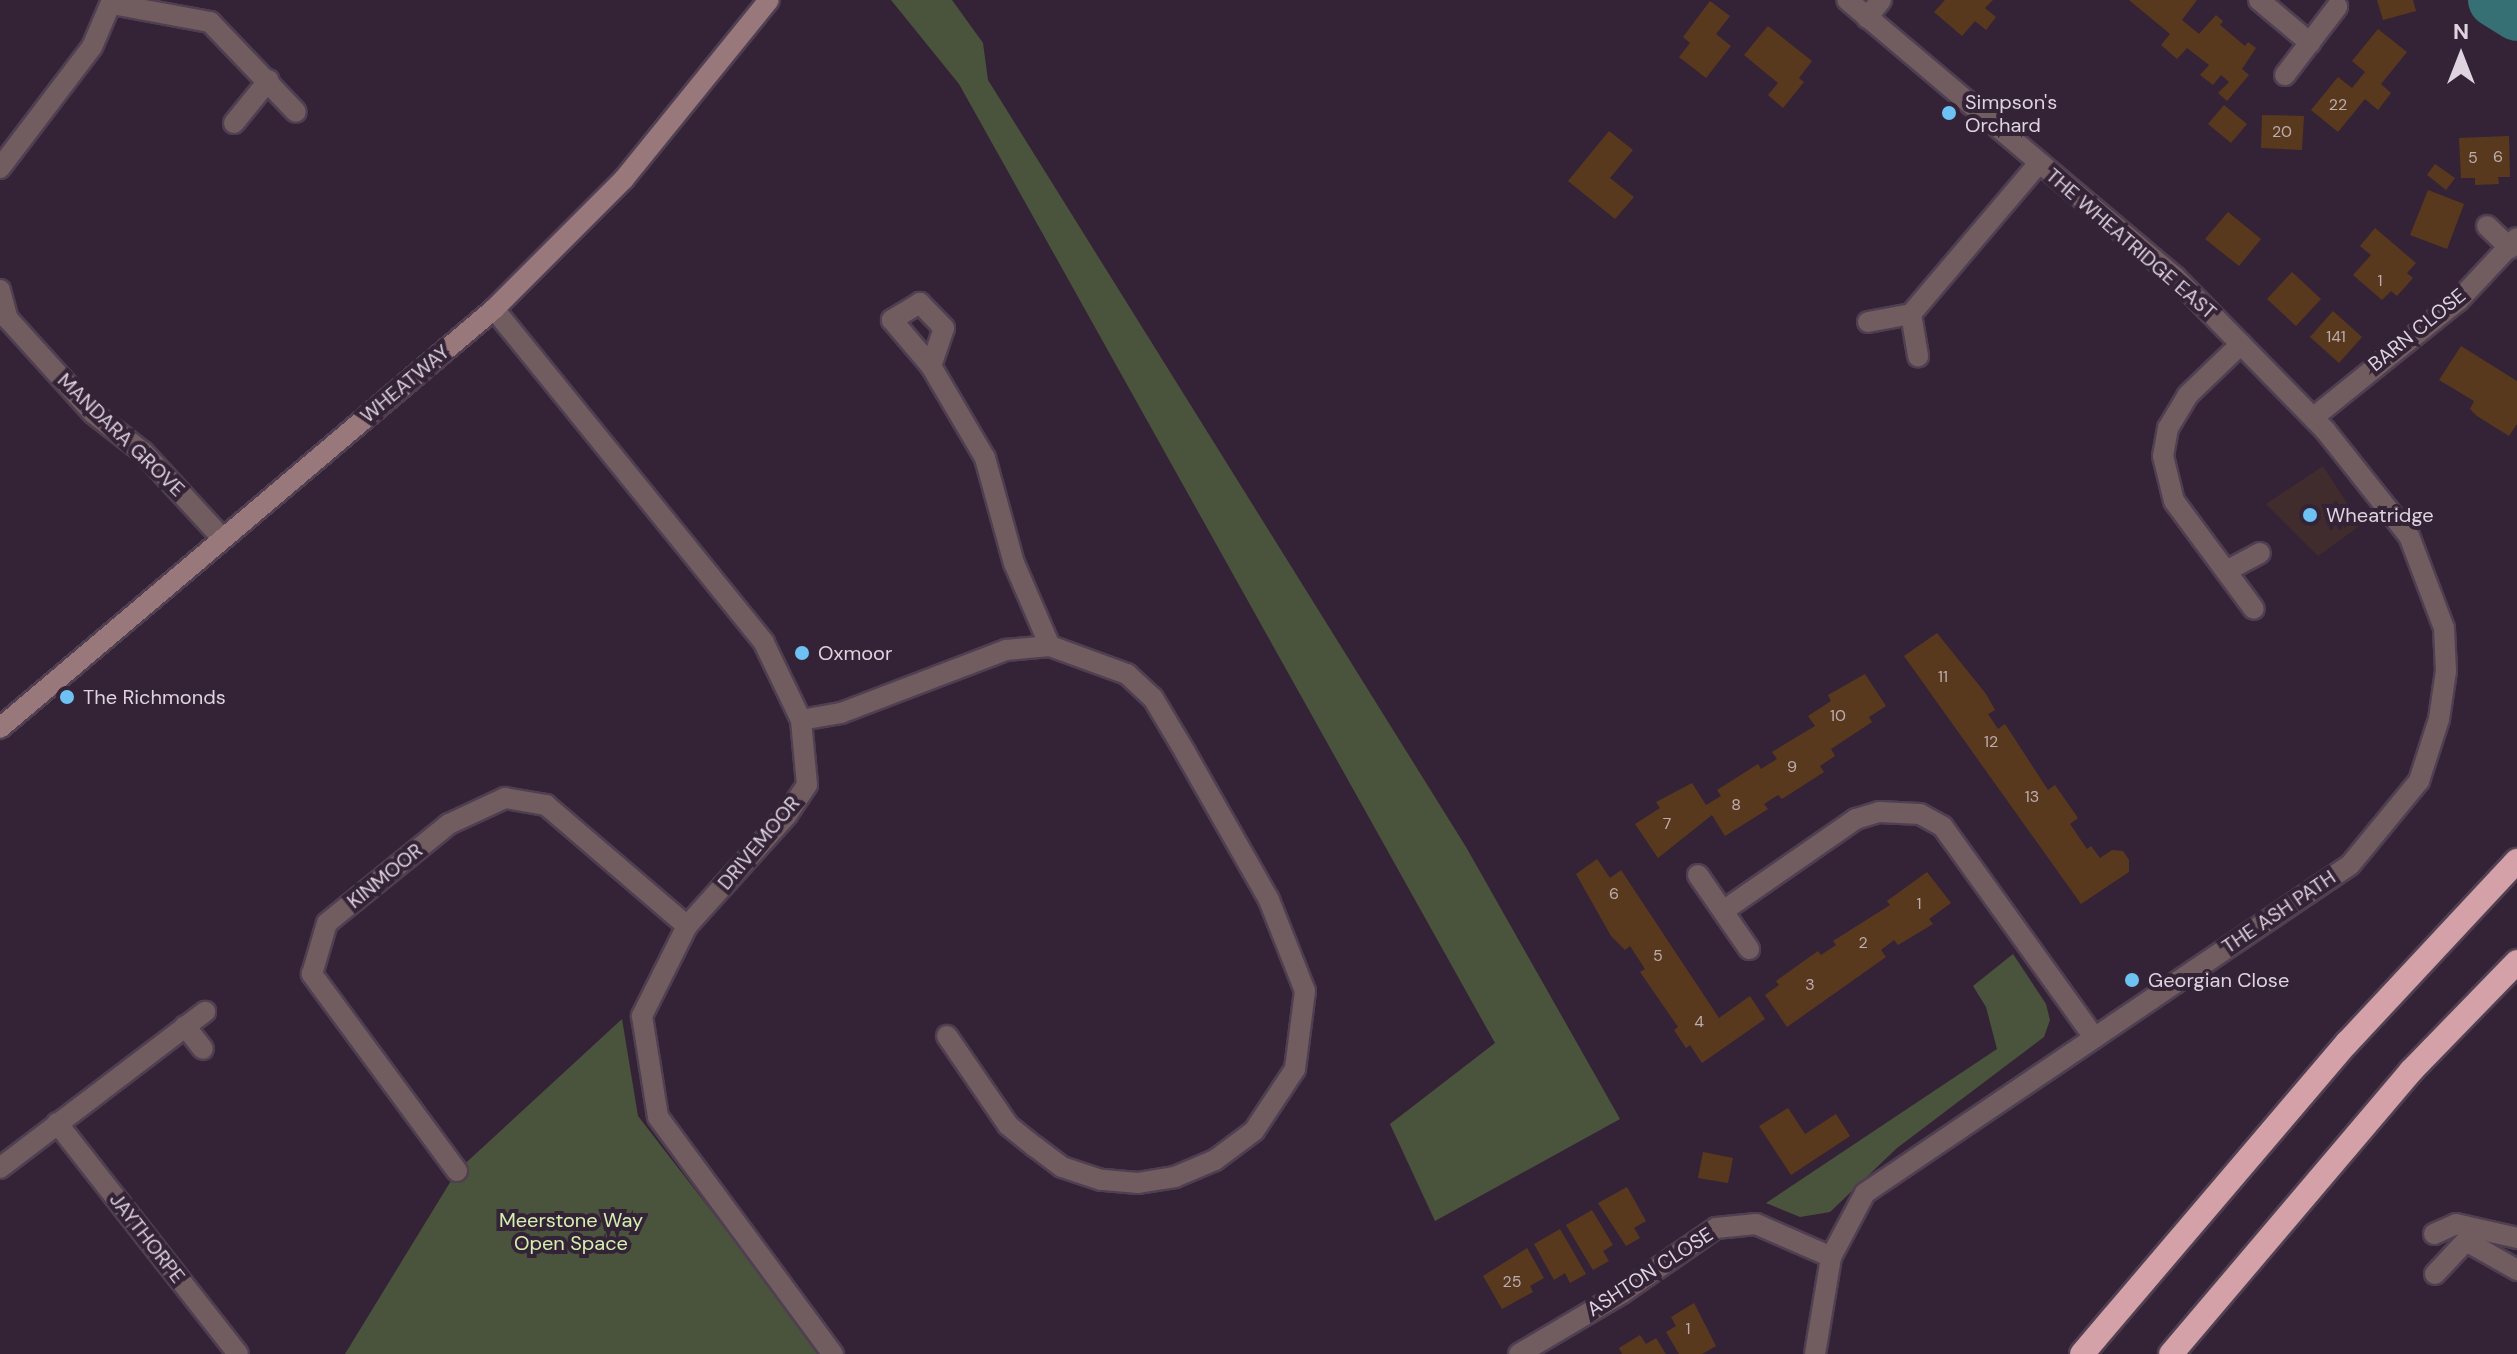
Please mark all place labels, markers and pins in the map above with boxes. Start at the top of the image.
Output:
place label: Simpson's Orchard [1965,90,2057,137]
marker: Simpson's Orchard [1940,104,1958,122]
place label: Wheatridge [2326,503,2434,527]
marker: Wheatridge [2301,506,2319,524]
place label: Oxmoor [818,641,892,665]
marker: Oxmoor [793,644,811,662]
place label: The Richmonds [83,685,226,709]
marker: The Richmonds [58,688,76,706]
place label: Georgian Close [2148,968,2289,992]
marker: Georgian Close [2123,971,2141,989]

